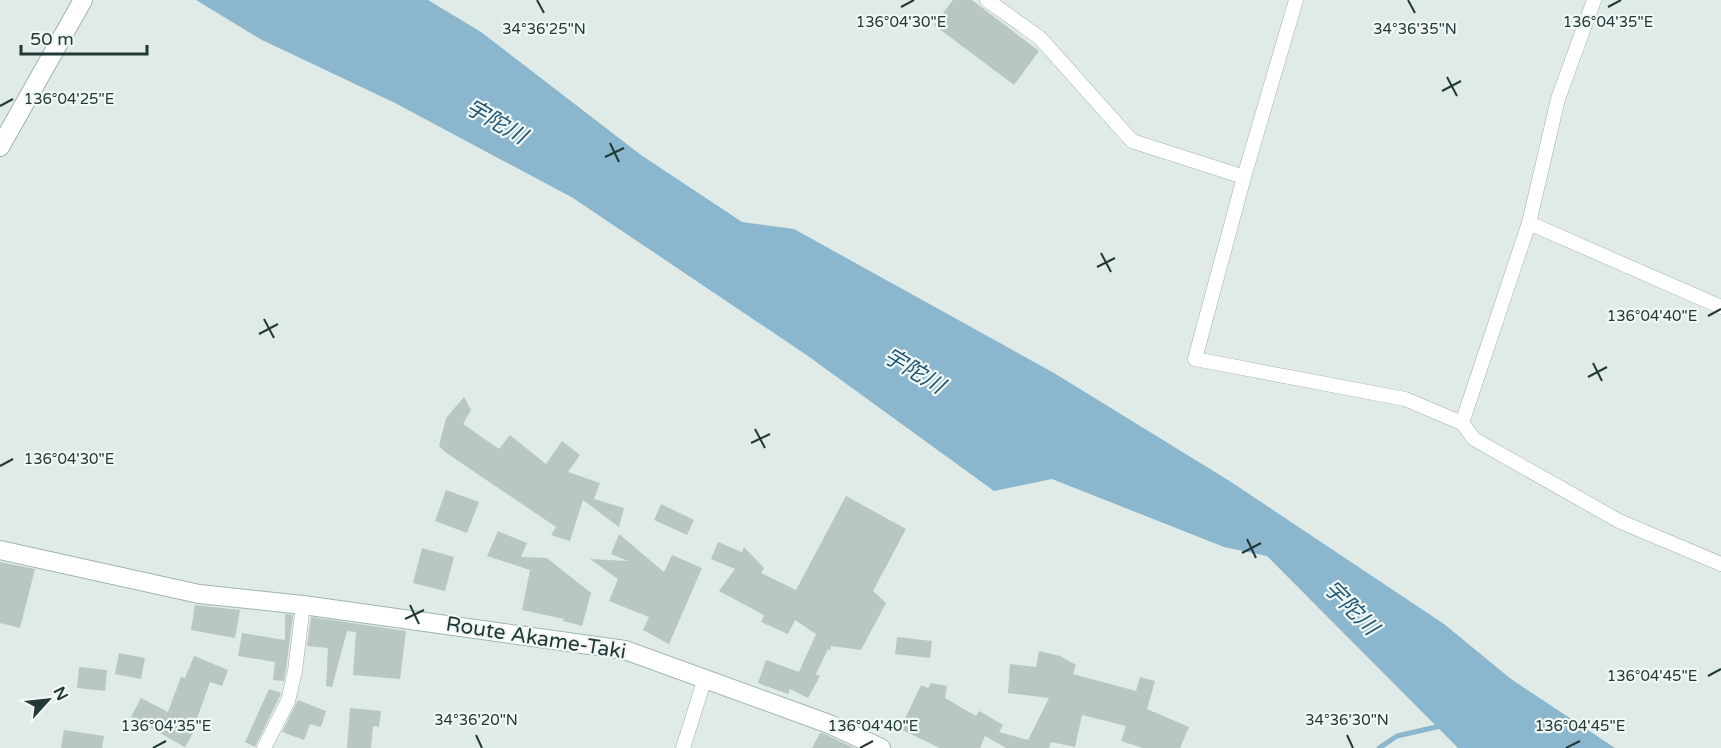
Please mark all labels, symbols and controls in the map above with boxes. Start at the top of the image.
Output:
text: 136°04'30"E [856,13,946,31]
text: 136°04'35"E [1563,13,1653,31]
scale bar [21,18,147,56]
text: 34°36'25"N [502,20,586,38]
text: 34°36'35"N [1373,20,1457,38]
text: 50 m [30,28,74,50]
text: 136°04'25"E [24,90,114,108]
water label: 宇陀川 [461,94,533,151]
text: 136°04'40"E [1607,307,1697,325]
water label: 宇陀川 [879,343,951,400]
text: 136°04'30"E [24,450,114,468]
water label: 宇陀川 [1318,575,1385,642]
street label: Route Akame-Taki [444,611,628,665]
text: 136°04'45"E [1607,667,1697,685]
north arrow [18,670,78,730]
text: N [49,683,72,704]
text: 34°36'20"N [434,711,518,729]
text: 34°36'30"N [1305,711,1389,729]
text: 136°04'35"E [121,717,211,735]
text: 136°04'40"E [828,717,918,735]
text: 136°04'45"E [1535,717,1625,735]

